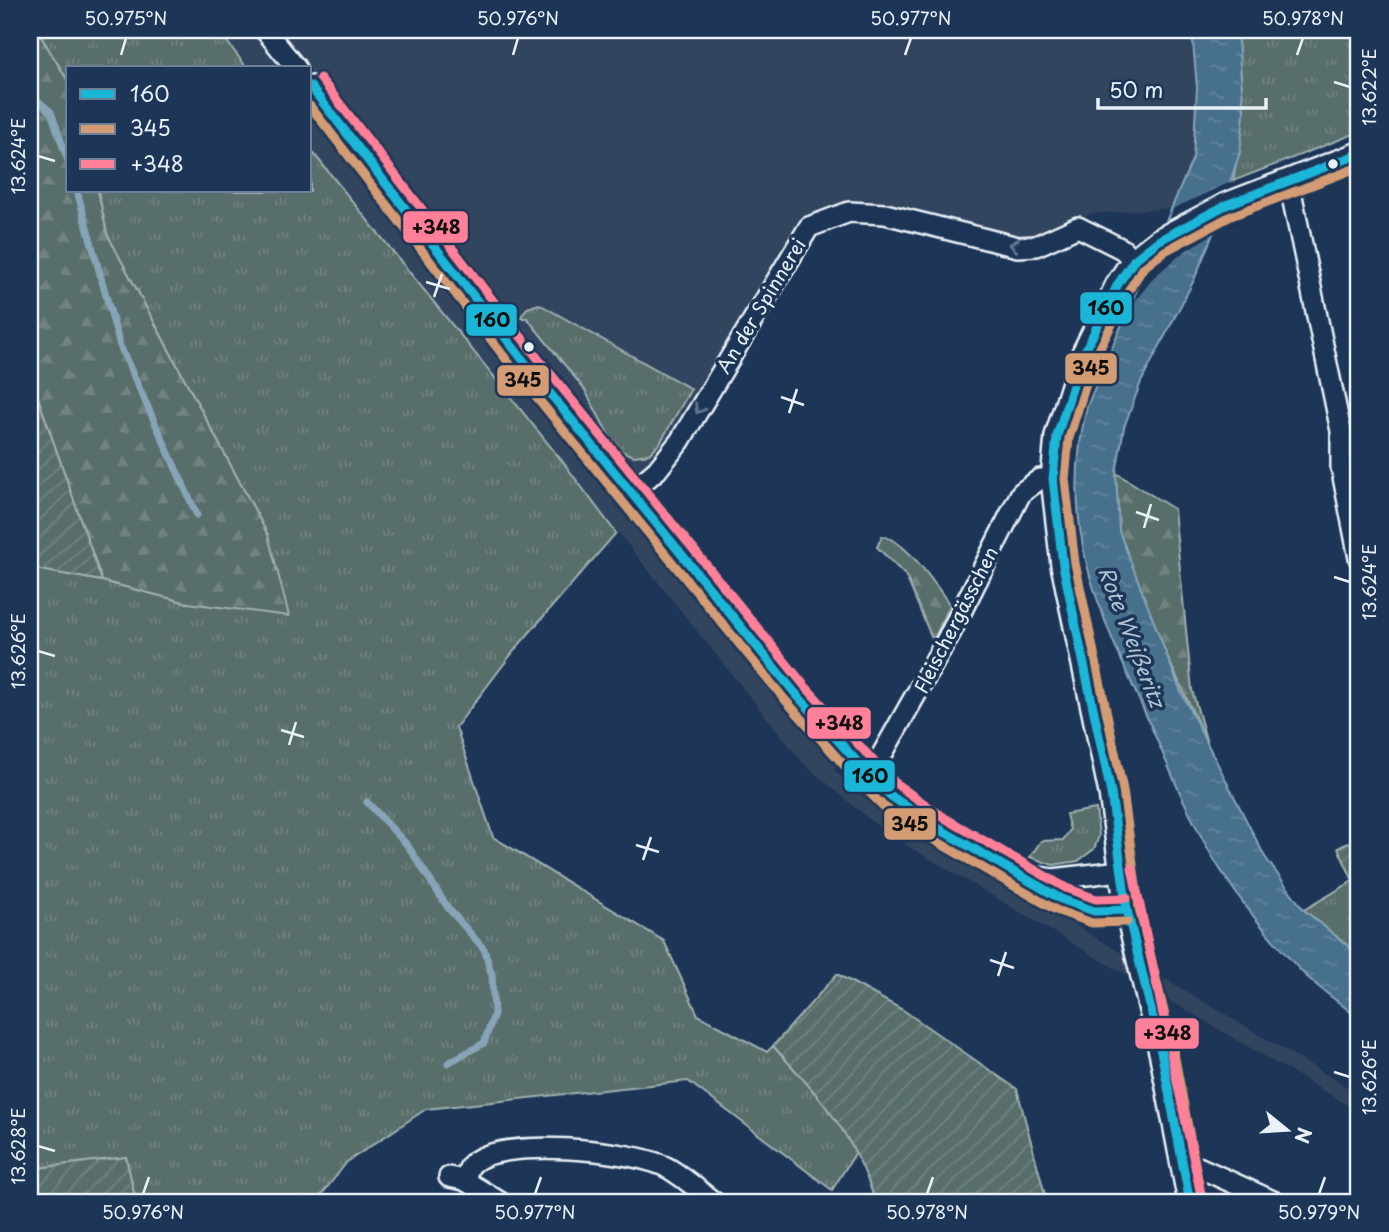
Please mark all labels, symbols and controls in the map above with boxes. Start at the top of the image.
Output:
text: 50.975°N [85,4,167,31]
text: 50.976°N [477,4,559,31]
text: 50.977°N [870,4,952,31]
text: 50.978°N [1262,4,1344,31]
text: 13.622°E [1355,48,1382,126]
legend [66,66,312,192]
scale bar [1098,66,1266,110]
text: 50 m [1109,73,1163,105]
text: 160 [130,77,170,109]
text: 345 [130,111,171,143]
text: 13.624°E [4,118,31,194]
text: +348 [130,147,184,179]
unlabelled marker [1326,157,1340,171]
line badge: +348 [402,210,469,244]
text: +348 [411,212,461,240]
street label: An der Spinnerei [709,233,812,378]
one-way arrow [1008,238,1020,253]
line badge: 160 [1079,291,1133,325]
text: 160 [1088,293,1124,321]
line badge: 160 [465,303,518,337]
text: 160 [474,305,510,333]
unlabelled marker [522,340,536,354]
line badge: 345 [1064,352,1118,385]
text: 345 [1072,353,1110,381]
line badge: 345 [496,364,550,397]
text: 345 [504,365,542,393]
one-way arrow [695,401,708,414]
street label: Fleischergässchen [906,541,1004,698]
text: 13.624°E [1355,544,1382,620]
water label: Rote Weißeritz [1091,561,1176,714]
text: 13.626°E [4,613,31,689]
line badge: +348 [806,706,872,740]
text: +348 [814,708,864,736]
line badge: 160 [843,759,896,793]
text: 160 [852,761,888,789]
line badge: 345 [883,807,937,841]
text: 345 [891,809,929,837]
line badge: +348 [1134,1017,1200,1050]
text: +348 [1142,1018,1192,1046]
text: 13.626°E [1355,1039,1382,1115]
north arrow [1252,1096,1322,1166]
text: 13.628°E [4,1107,31,1185]
text: N [1288,1124,1320,1147]
text: 50.976°N [102,1198,184,1225]
text: 50.977°N [494,1198,576,1225]
text: 50.978°N [886,1198,968,1225]
text: 50.979°N [1278,1198,1360,1225]

